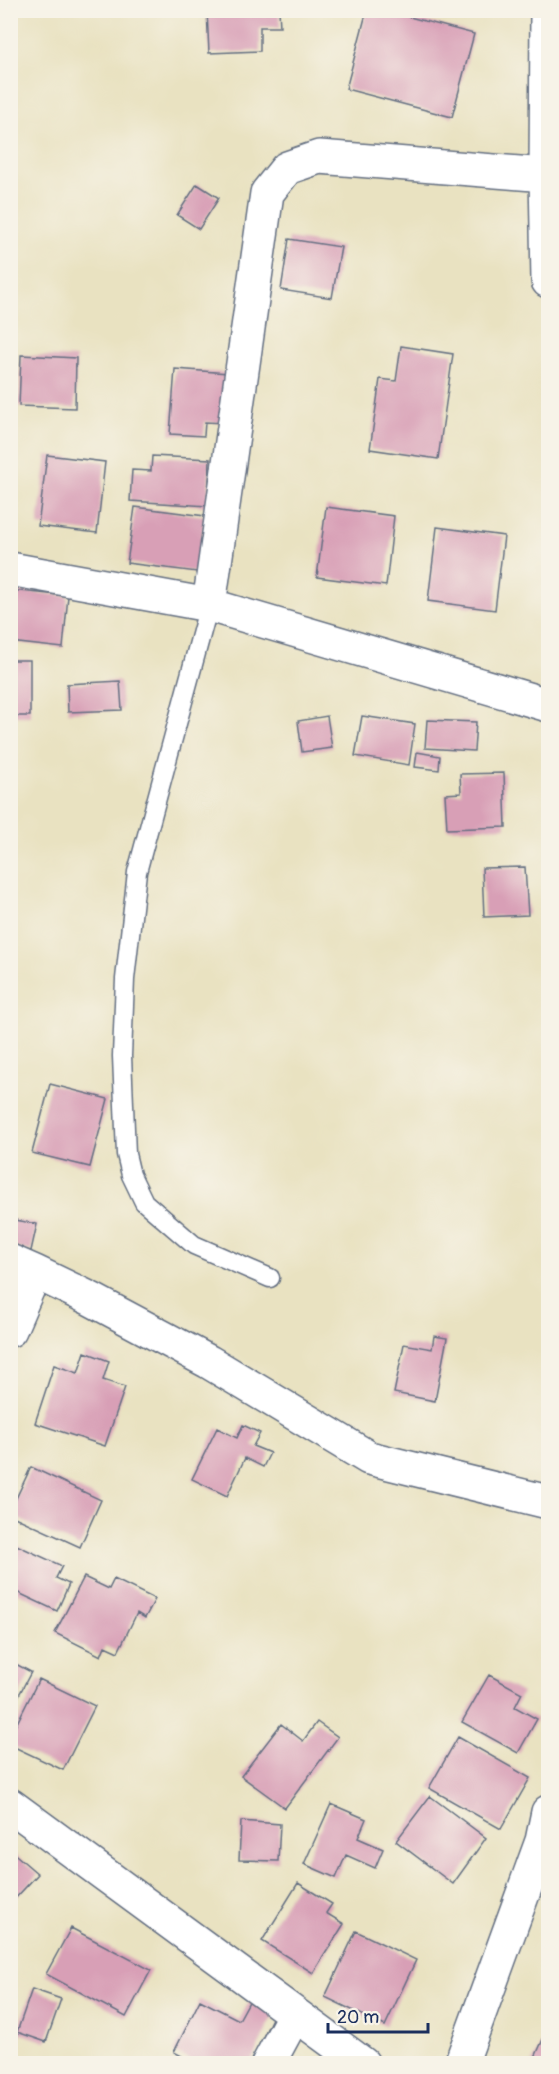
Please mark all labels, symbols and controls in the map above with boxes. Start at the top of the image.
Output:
scale bar [328,1996,428,2034]
text: 20 m [337,2006,379,2029]

